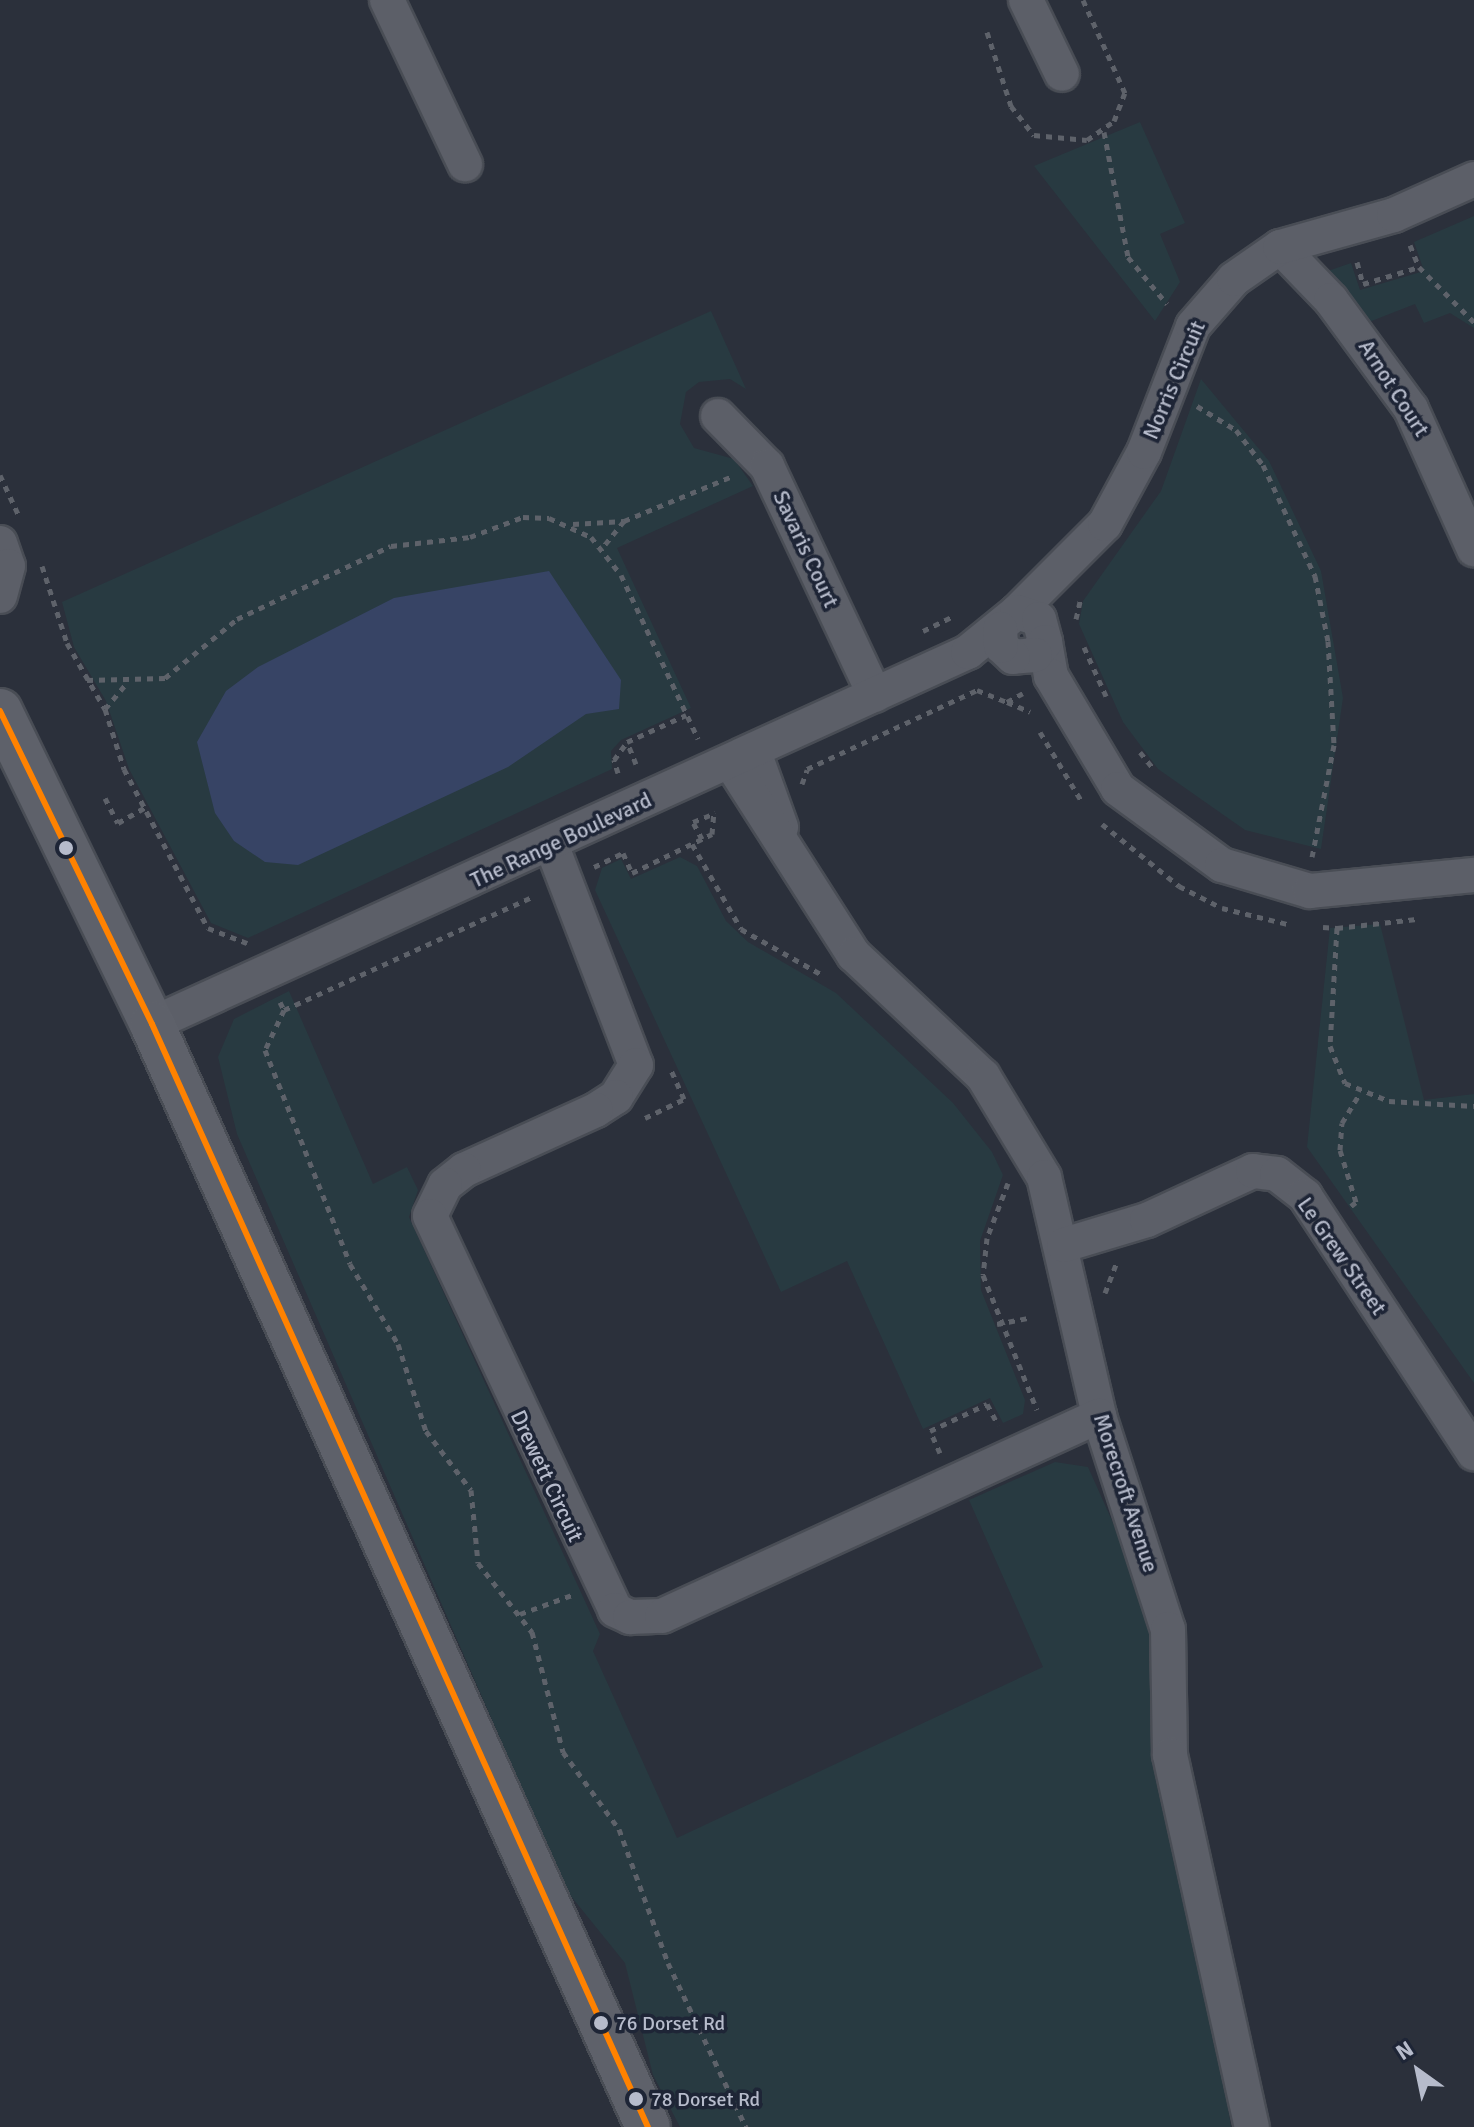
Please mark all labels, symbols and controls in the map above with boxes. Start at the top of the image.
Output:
street label: Norris Circuit [1137,317,1211,443]
street label: Arnot Court [1353,335,1435,441]
street label: Savaris Court [767,486,845,612]
street label: The Range Boulevard [466,786,656,894]
unlabelled marker [58,840,74,856]
street label: Le Grew Street [1292,1192,1392,1320]
street label: Drewett Circuit [505,1406,589,1546]
street label: Morecroft Avenue [1088,1410,1164,1576]
place label: 76 Dorset Rd [616,2011,725,2035]
marker: 76 Dorset Rd [593,2015,609,2031]
north arrow [1378,2031,1458,2111]
text: N [1391,2035,1418,2066]
place label: 78 Dorset Rd [651,2087,760,2111]
marker: 78 Dorset Rd [628,2091,644,2107]

